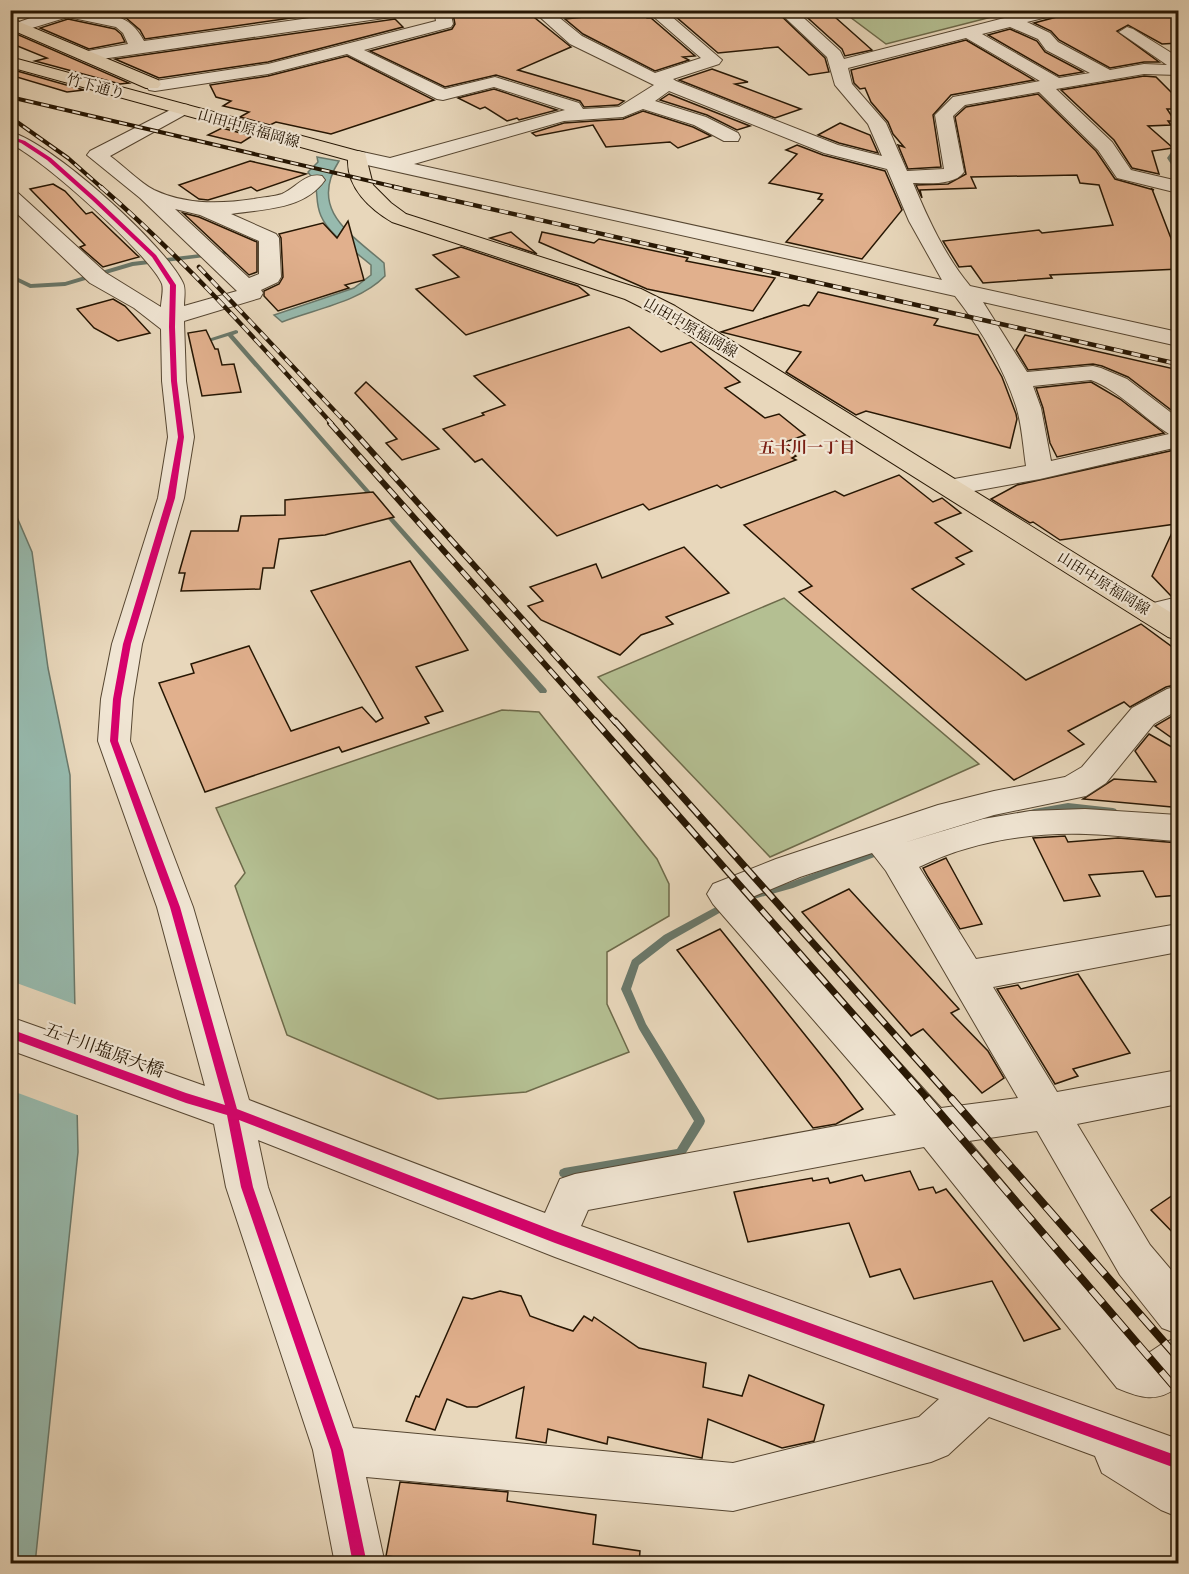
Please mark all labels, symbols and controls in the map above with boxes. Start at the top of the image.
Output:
street label: 竹下通り [65,69,127,103]
street label: 山田中原福岡線 [196,104,302,152]
street label: 山田中原福岡線 [641,293,741,361]
district label: 五十川一丁目 [759,437,855,457]
street label: 山田中原福岡線 [1054,547,1154,619]
street label: 五十川塩原大橋 [41,1018,167,1082]

